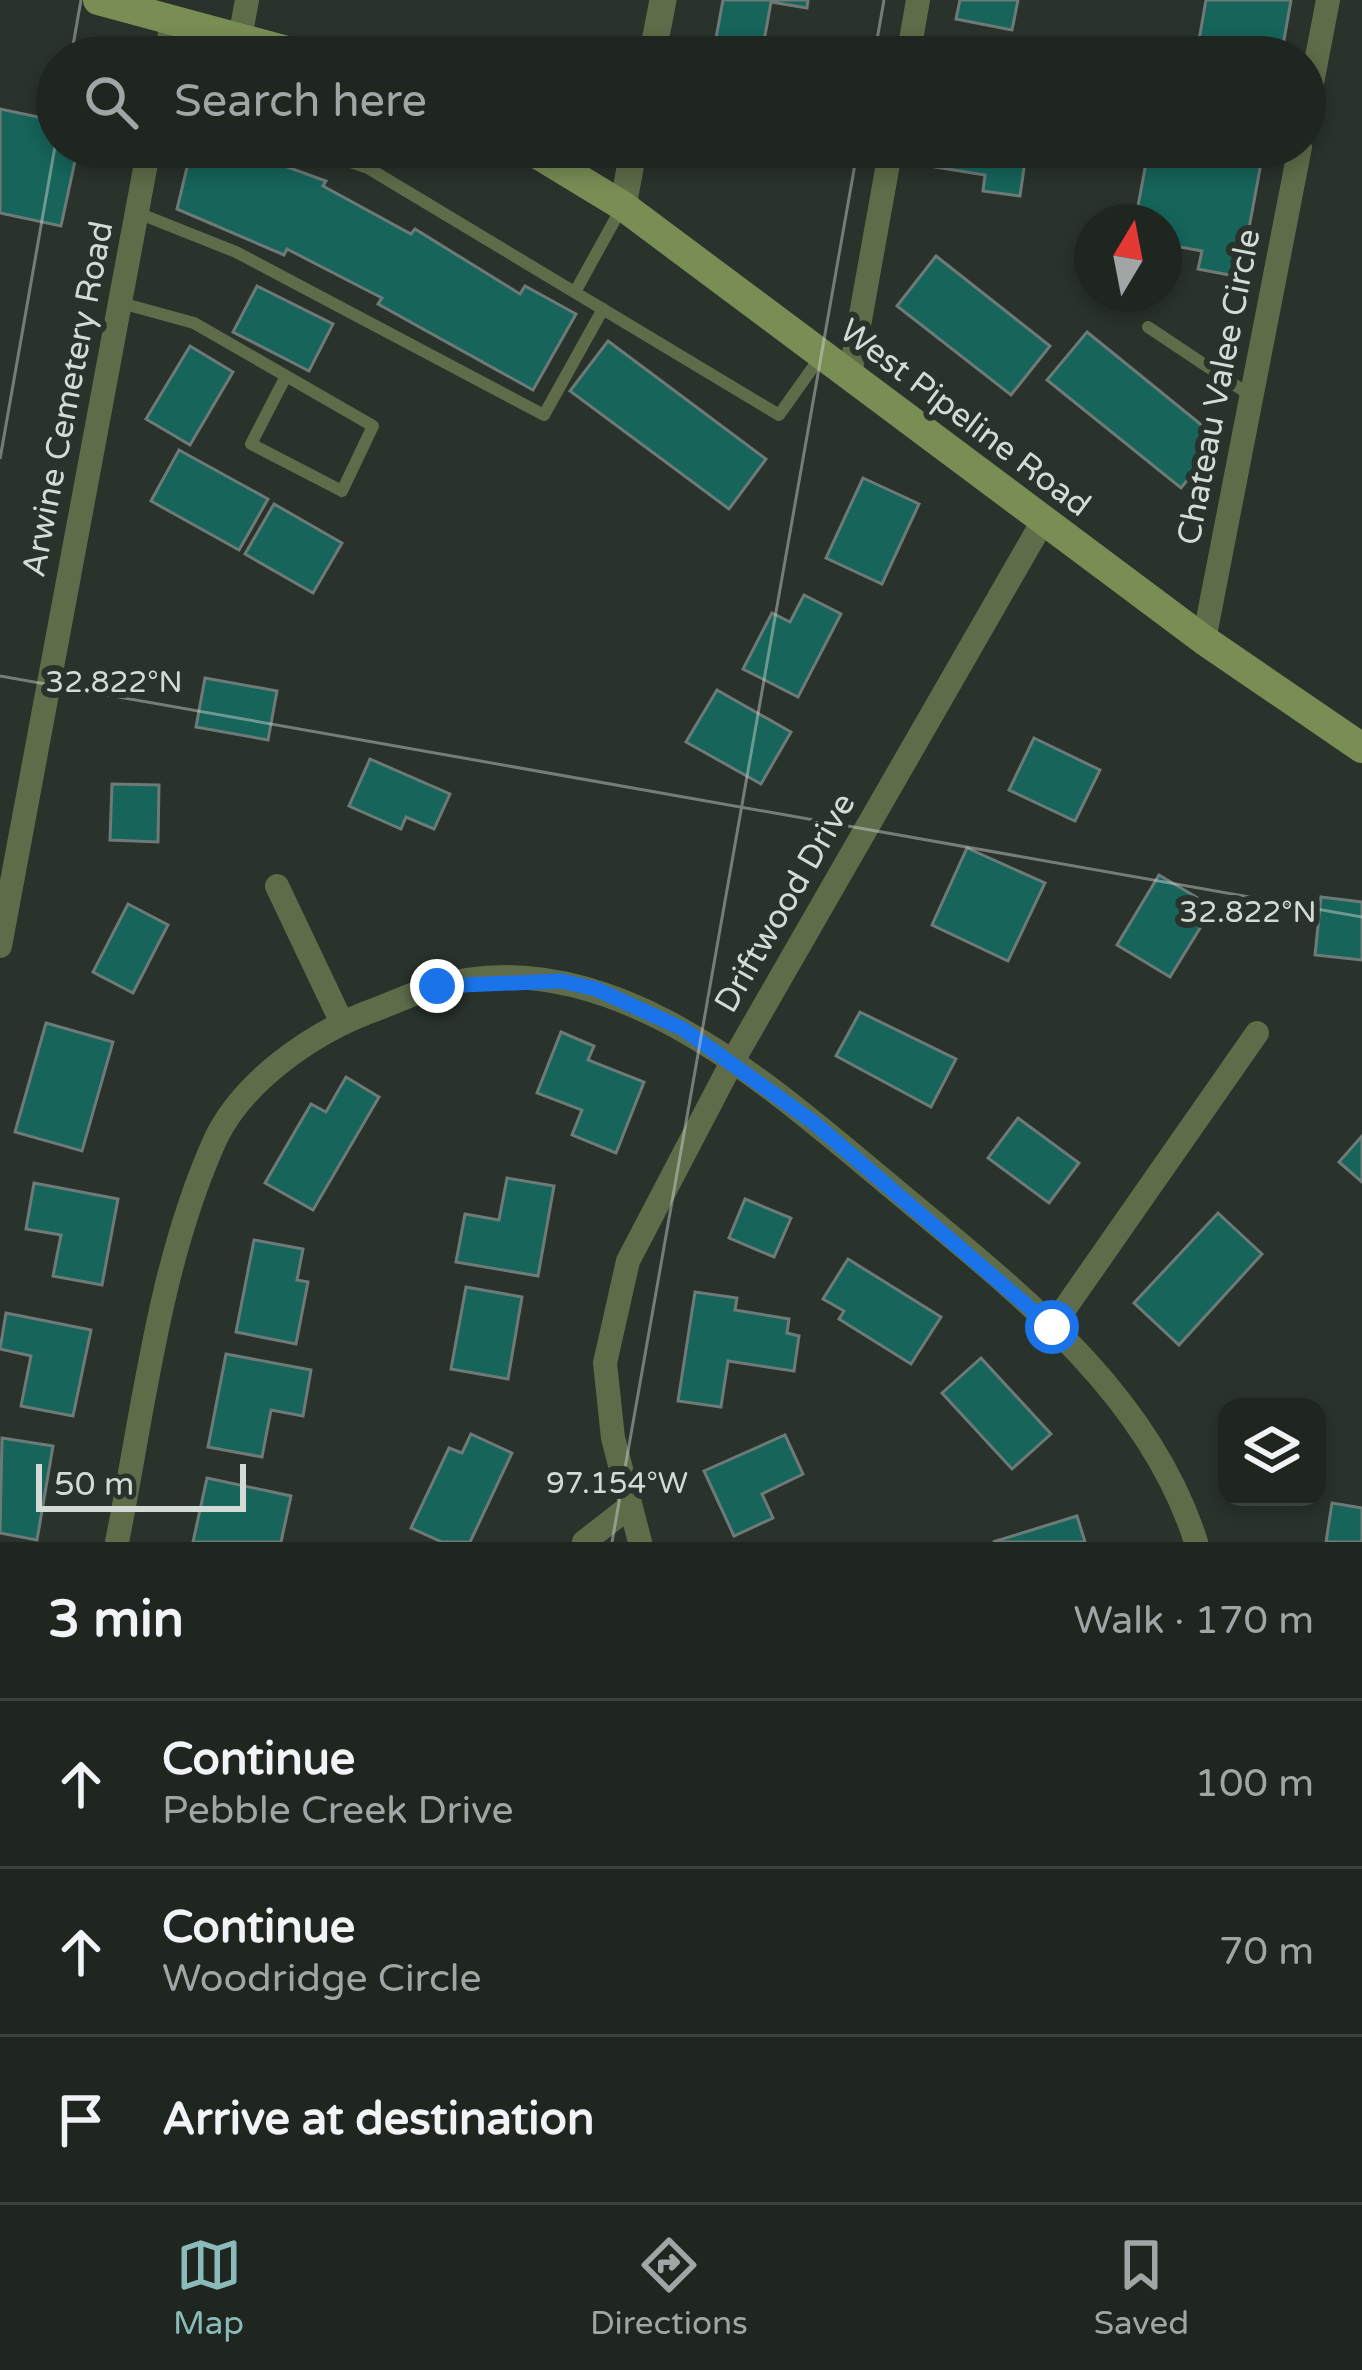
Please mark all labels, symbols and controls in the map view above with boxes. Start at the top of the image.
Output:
search box [36,36,1326,168]
icon: search [78,69,144,135]
text: Search here [174,75,427,129]
north arrow [1074,204,1182,312]
street label: Arwine Cemetery Road [14,218,122,580]
street label: Chateau Valee Circle [1169,226,1269,548]
street label: West Pipeline Road [832,311,1098,525]
text: 32.822°N [45,664,183,701]
street label: Driftwood Drive [706,786,864,1020]
text: 32.822°N [1179,894,1317,931]
route end [410,959,464,1013]
route start [1025,1300,1079,1354]
map controls [1218,1398,1326,1506]
button: layers [1218,1398,1326,1506]
scale bar [36,1458,246,1511]
text: 50 m [54,1465,134,1504]
text: 97.154°W [546,1465,688,1502]
text: 3 min [48,1589,184,1651]
text: Walk · 170 m [1073,1597,1314,1644]
text: Continue [162,1733,355,1787]
icon: ahead [48,1751,114,1817]
text: 100 m [1195,1760,1314,1807]
text: Pebble Creek Drive [162,1787,514,1834]
text: Continue [162,1901,355,1955]
icon: ahead [48,1919,114,1985]
text: 70 m [1219,1928,1314,1975]
text: Woodridge Circle [162,1955,482,2002]
icon: arrive [48,2087,114,2153]
text: Arrive at destination [162,2093,594,2147]
tab: Map [173,2232,244,2343]
tab: Directions [590,2232,748,2343]
tab: Saved [1094,2232,1189,2343]

